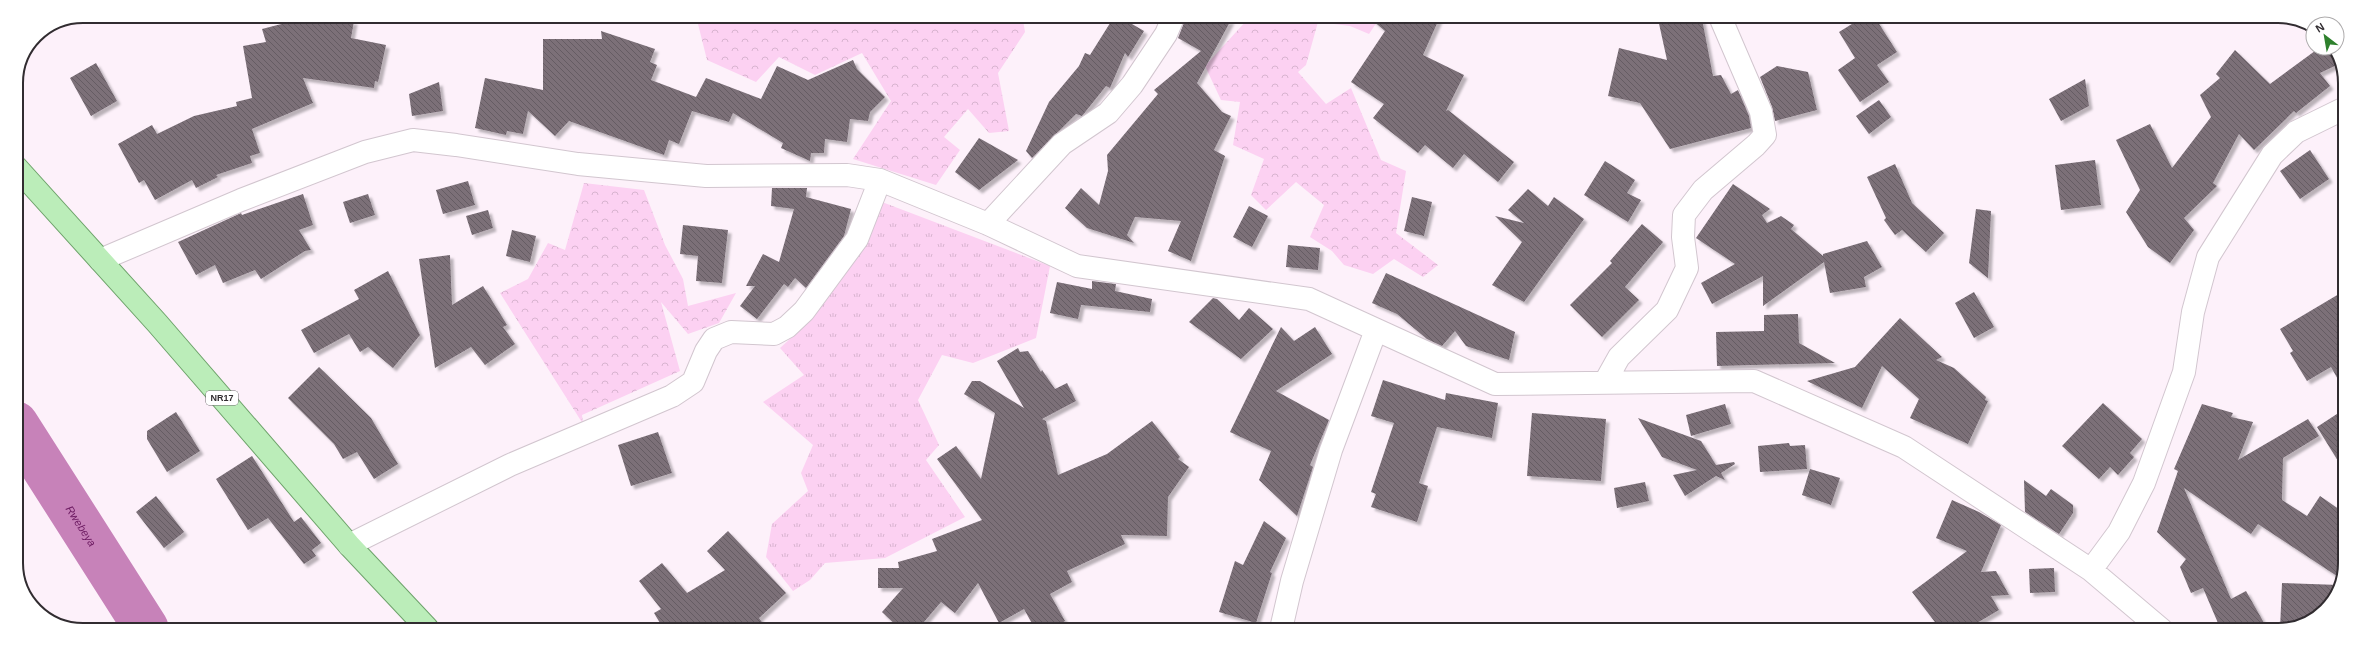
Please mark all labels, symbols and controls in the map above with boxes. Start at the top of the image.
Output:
north arrow [2305,16,2345,56]
text: N [2313,20,2326,35]
road number: NR17 [206,391,238,405]
water label: Rwebeya [64,503,98,549]

